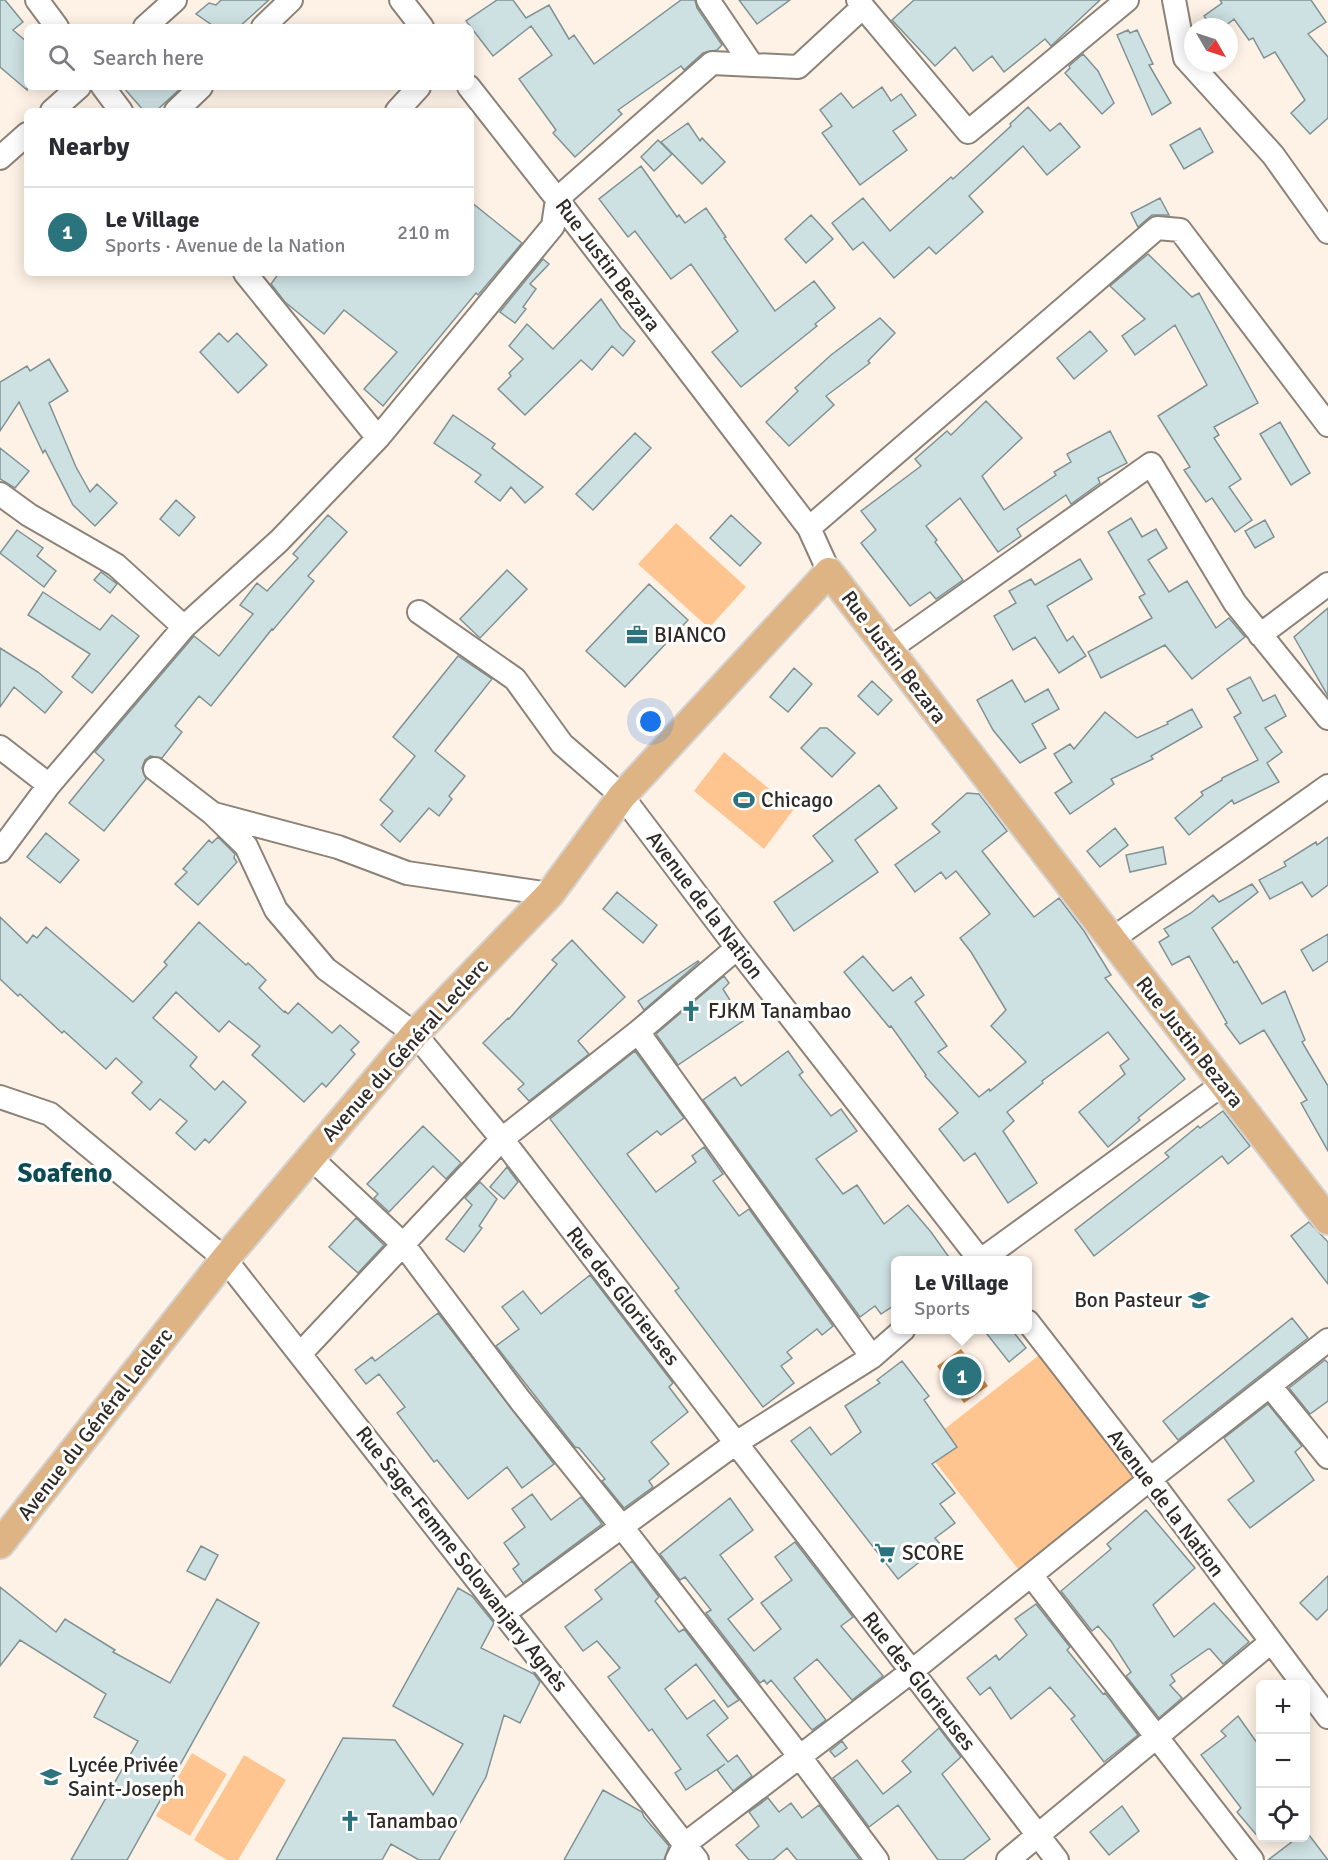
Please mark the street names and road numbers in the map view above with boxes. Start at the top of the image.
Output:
street label: Rue Justin Bezara [550,193,666,337]
street label: Rue Justin Bezara [836,585,952,729]
street label: Avenue de la Nation [641,826,769,984]
street label: Avenue du Général Leclerc [316,953,494,1147]
street label: Rue Justin Bezara [1131,971,1249,1113]
street label: Rue des Glorieuses [561,1221,685,1371]
street label: Avenue du Général Leclerc [12,1323,178,1525]
street label: Rue Sage-Femme Solowanjary Agnès [350,1421,574,1697]
street label: Avenue de la Nation [1102,1424,1230,1582]
street label: Rue des Glorieuses [857,1606,981,1756]

